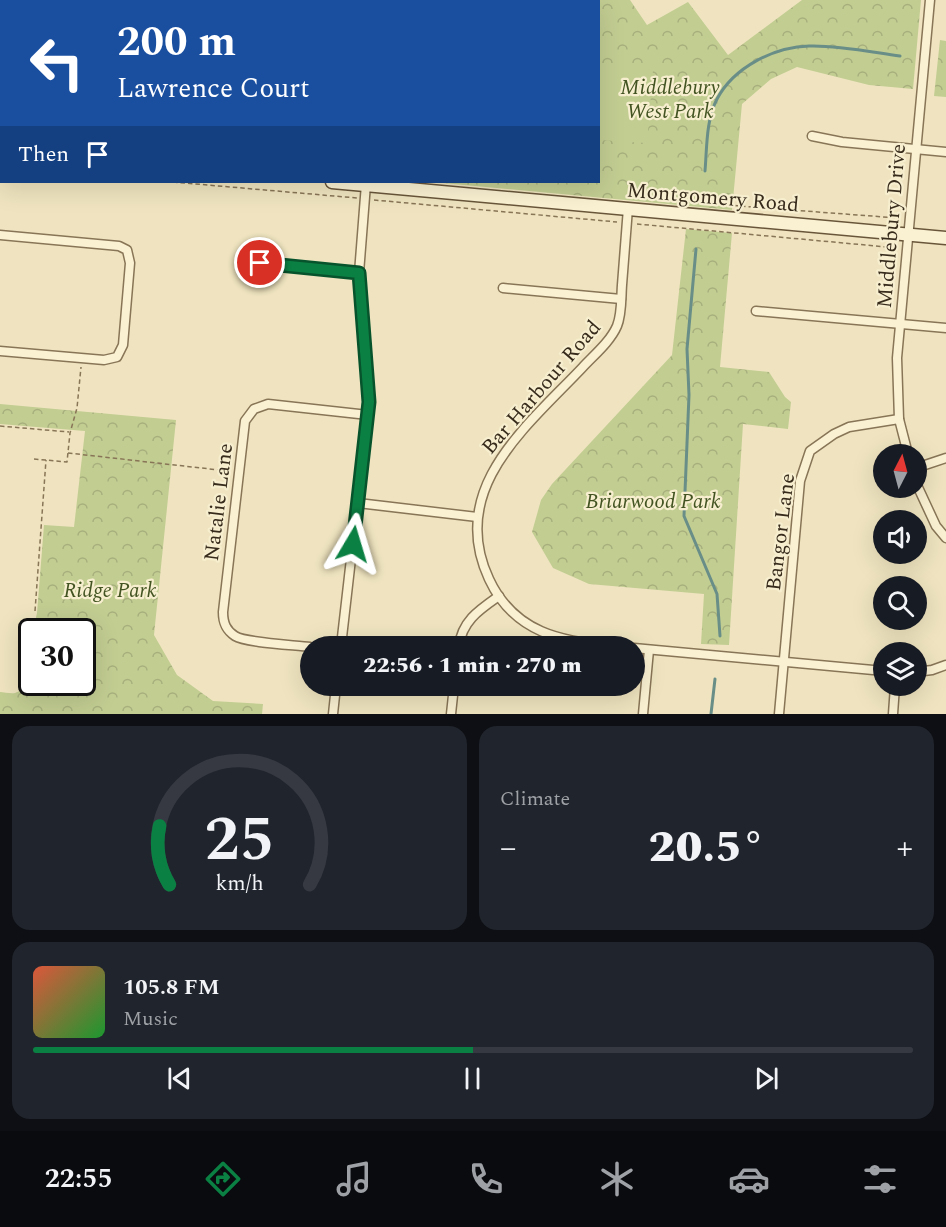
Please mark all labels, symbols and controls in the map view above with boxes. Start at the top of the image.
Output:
text: 200 m [117,11,236,74]
icon: left [18,24,96,102]
text: Lawrence Court [117,68,309,110]
park label: Middlebury West Park [620,72,720,128]
text: Then [18,138,69,171]
icon: arrive [81,138,114,171]
street label: Middlebury Drive [869,142,915,310]
street label: Montgomery Road [625,175,800,221]
pin [234,237,285,288]
icon: arrive [243,246,276,279]
street label: Bar Harbour Road [474,313,609,462]
street label: Natalie Lane [196,441,242,563]
north arrow [873,444,927,498]
map controls [873,444,927,696]
street label: Bangor Lane [758,471,804,593]
park label: Briarwood Park [586,486,721,518]
button: sound [873,510,927,564]
position arrow [321,512,385,576]
park label: Ridge Park [63,575,157,607]
button: search [873,576,927,630]
speed limit sign: 30 [18,618,96,696]
button: layers [873,642,927,696]
text: 22:56 · 1 min · 270 m [363,649,582,682]
text: Climate [500,784,570,814]
text: 25 [204,793,275,888]
text: 20.5° [648,813,765,882]
text: − [500,823,517,873]
text: + [896,823,913,873]
text: km/h [215,867,264,900]
text: 105.8 FM [123,971,220,1004]
text: Music [123,1004,178,1034]
icon: previous [163,1062,196,1095]
icon: pause [456,1062,489,1095]
icon: next [750,1062,783,1095]
text: 22:55 [45,1158,113,1200]
icon: directions [202,1158,244,1200]
icon: music [333,1158,375,1200]
icon: phone [465,1158,507,1200]
icon: climate [596,1158,638,1200]
icon: car [728,1158,770,1200]
icon: filters [859,1158,901,1200]

